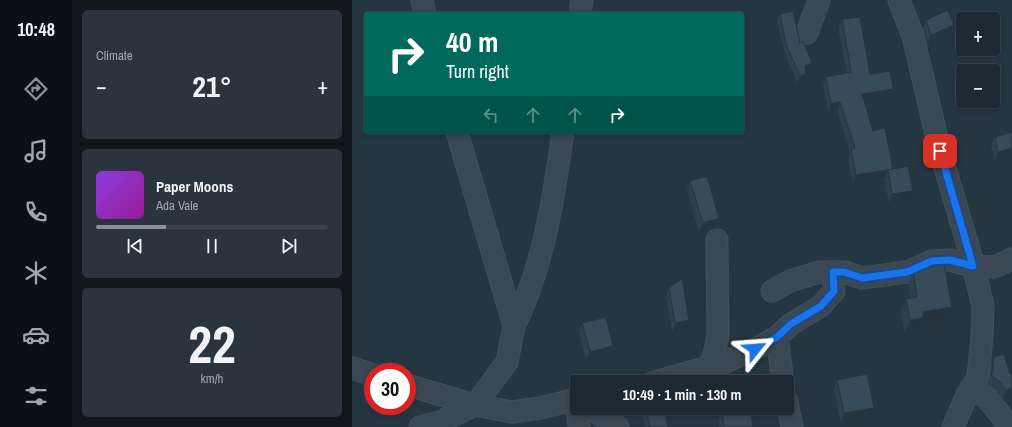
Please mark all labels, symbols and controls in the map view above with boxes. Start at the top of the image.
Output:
map controls [956,12,1000,108]
button: + [956,12,1000,56]
text: 10:48 [17,17,55,42]
text: 40 m [446,23,498,61]
icon: right [380,28,432,80]
text: Climate [96,47,133,64]
text: Turn right [446,59,509,84]
button: − [956,64,1000,108]
text: 21° [192,66,232,106]
text: − [96,71,107,101]
text: + [317,71,328,101]
icon: directions [22,75,50,103]
icon: left [480,104,502,126]
icon: ahead [522,104,544,126]
icon: ahead [564,104,586,126]
icon: right [606,104,628,126]
pin [923,134,957,168]
icon: music [22,137,50,165]
icon: arrive [929,140,951,162]
text: Paper Moons [156,176,233,197]
text: Ada Vale [156,197,198,214]
icon: phone [22,198,50,226]
icon: previous [124,235,146,257]
icon: pause [201,235,223,257]
icon: next [278,235,300,257]
icon: climate [22,259,50,287]
text: 22 [188,309,236,379]
icon: car [22,321,50,349]
position arrow [734,328,776,370]
speed limit sign: 30 [364,363,416,415]
text: km/h [200,370,224,387]
icon: filters [22,382,50,410]
text: 10:49 · 1 min · 130 m [623,384,741,405]

